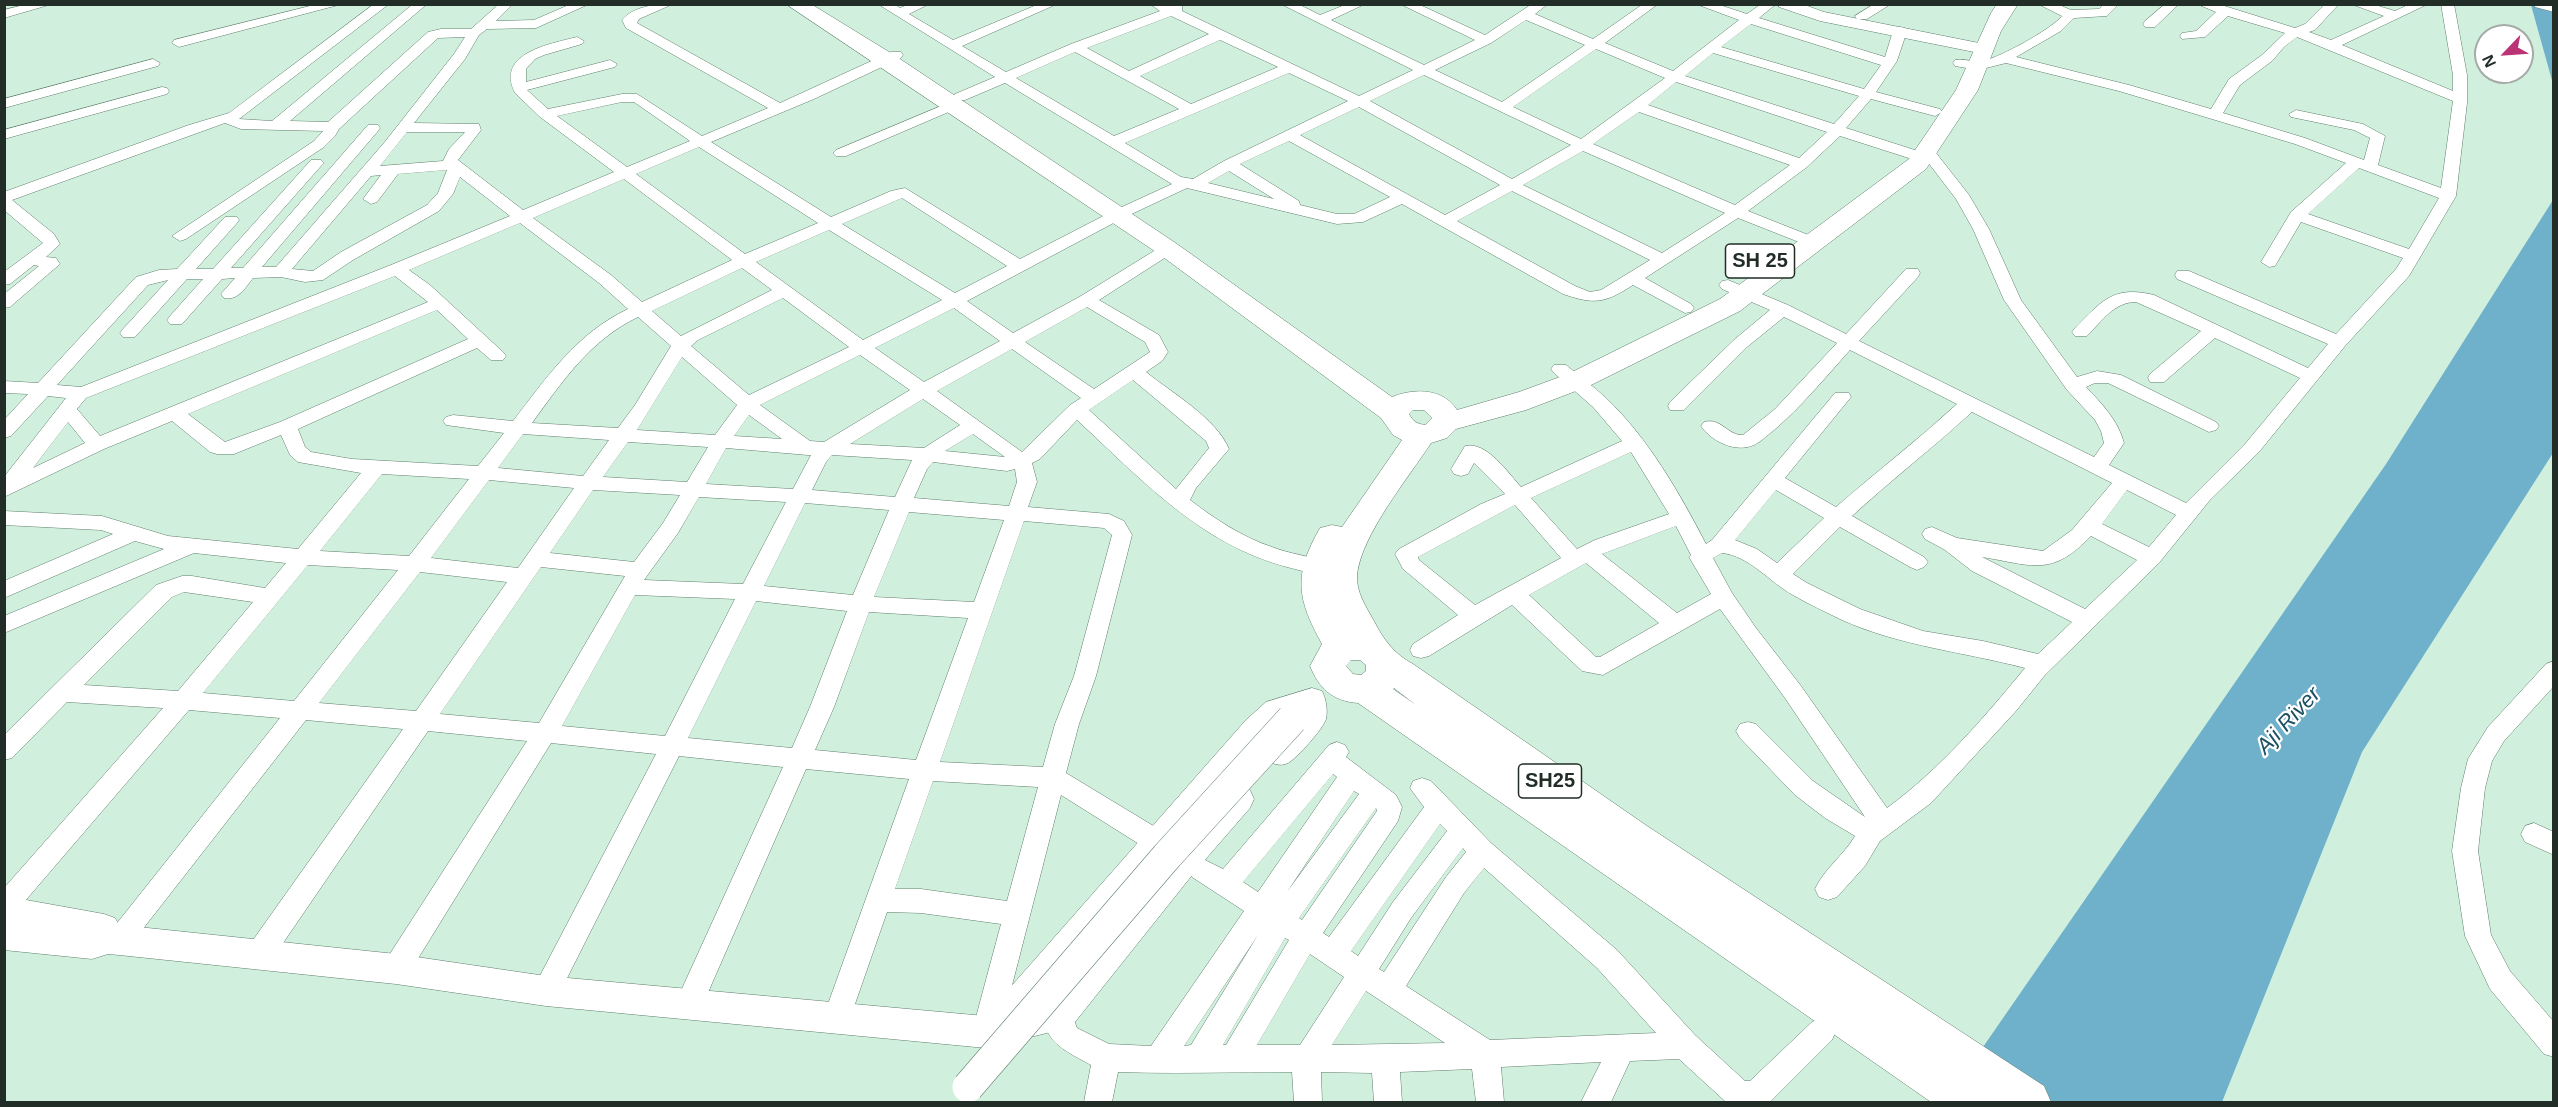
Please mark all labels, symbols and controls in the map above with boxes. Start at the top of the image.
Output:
north arrow [2474,24,2534,84]
text: N [2479,52,2499,70]
road number: SH 25 [1726,244,1794,278]
water label: Aji River [2251,682,2327,760]
road number: SH25 [1518,764,1582,798]

